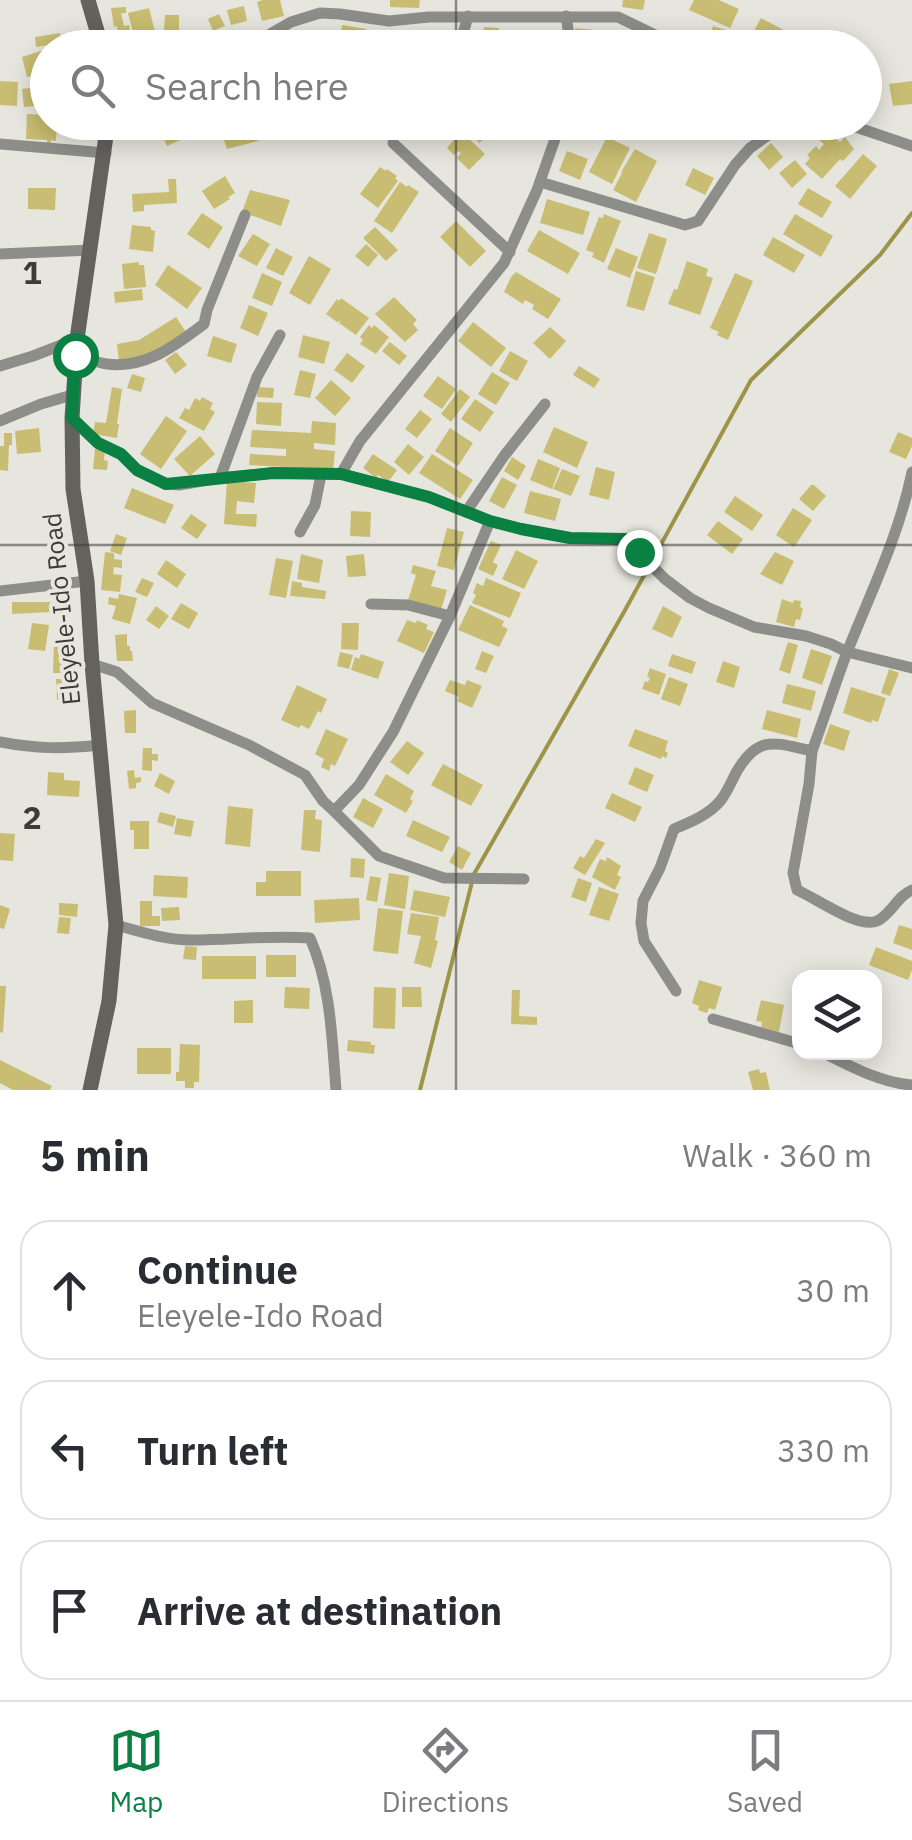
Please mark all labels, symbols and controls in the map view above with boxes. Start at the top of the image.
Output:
search box [30,30,882,140]
icon: search [65,58,120,113]
text: Search here [145,61,349,110]
text: 1 [22,251,42,293]
route start [53,333,99,379]
street label: Eleyele-Ido Road [35,511,87,707]
route end [617,530,663,576]
text: 2 [22,796,42,838]
map controls [792,970,882,1060]
button: layers [792,970,882,1060]
text: 5 min [40,1128,150,1183]
text: Walk · 360 m [683,1134,872,1176]
text: Continue [137,1245,298,1294]
icon: ahead [42,1263,97,1318]
text: 30 m [796,1269,870,1311]
text: Eleyele-Ido Road [137,1294,384,1336]
icon: left [42,1423,97,1478]
text: Turn left [137,1426,288,1475]
text: 330 m [777,1429,870,1471]
icon: arrive [42,1583,97,1638]
text: Arrive at destination [137,1586,502,1635]
tab: Map [109,1723,164,1820]
tab: Directions [382,1723,509,1820]
tab: Saved [727,1723,803,1820]

